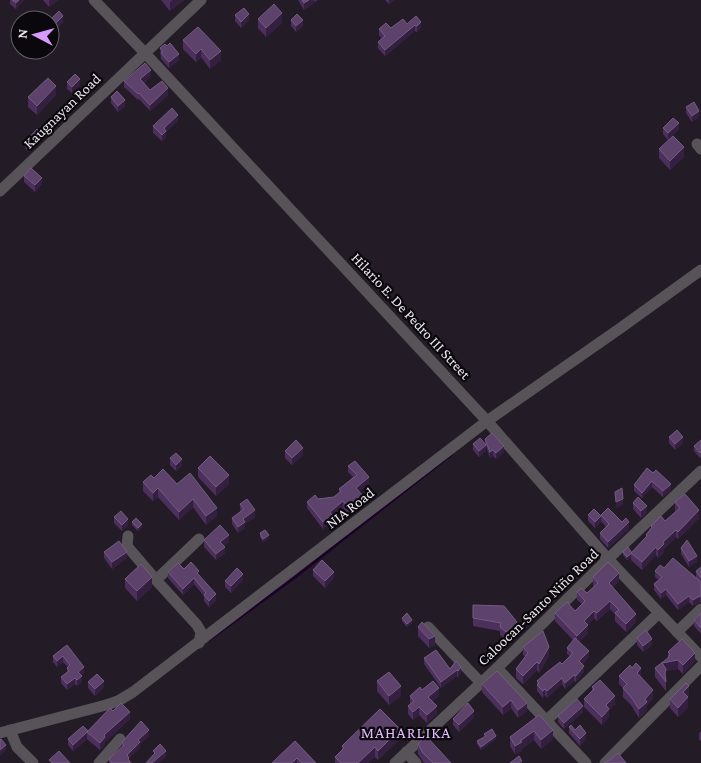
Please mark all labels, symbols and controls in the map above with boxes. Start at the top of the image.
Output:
north arrow [10,10,60,60]
text: N [14,28,31,39]
street label: Kaugnayan Road [20,70,105,152]
street label: Hilario E. De Pedro III Street [348,250,474,383]
street label: NIA Road [323,484,377,532]
street label: Caloocan-Santo Niño Road [475,545,601,669]
district label: MAHARLIKA [361,724,451,741]

